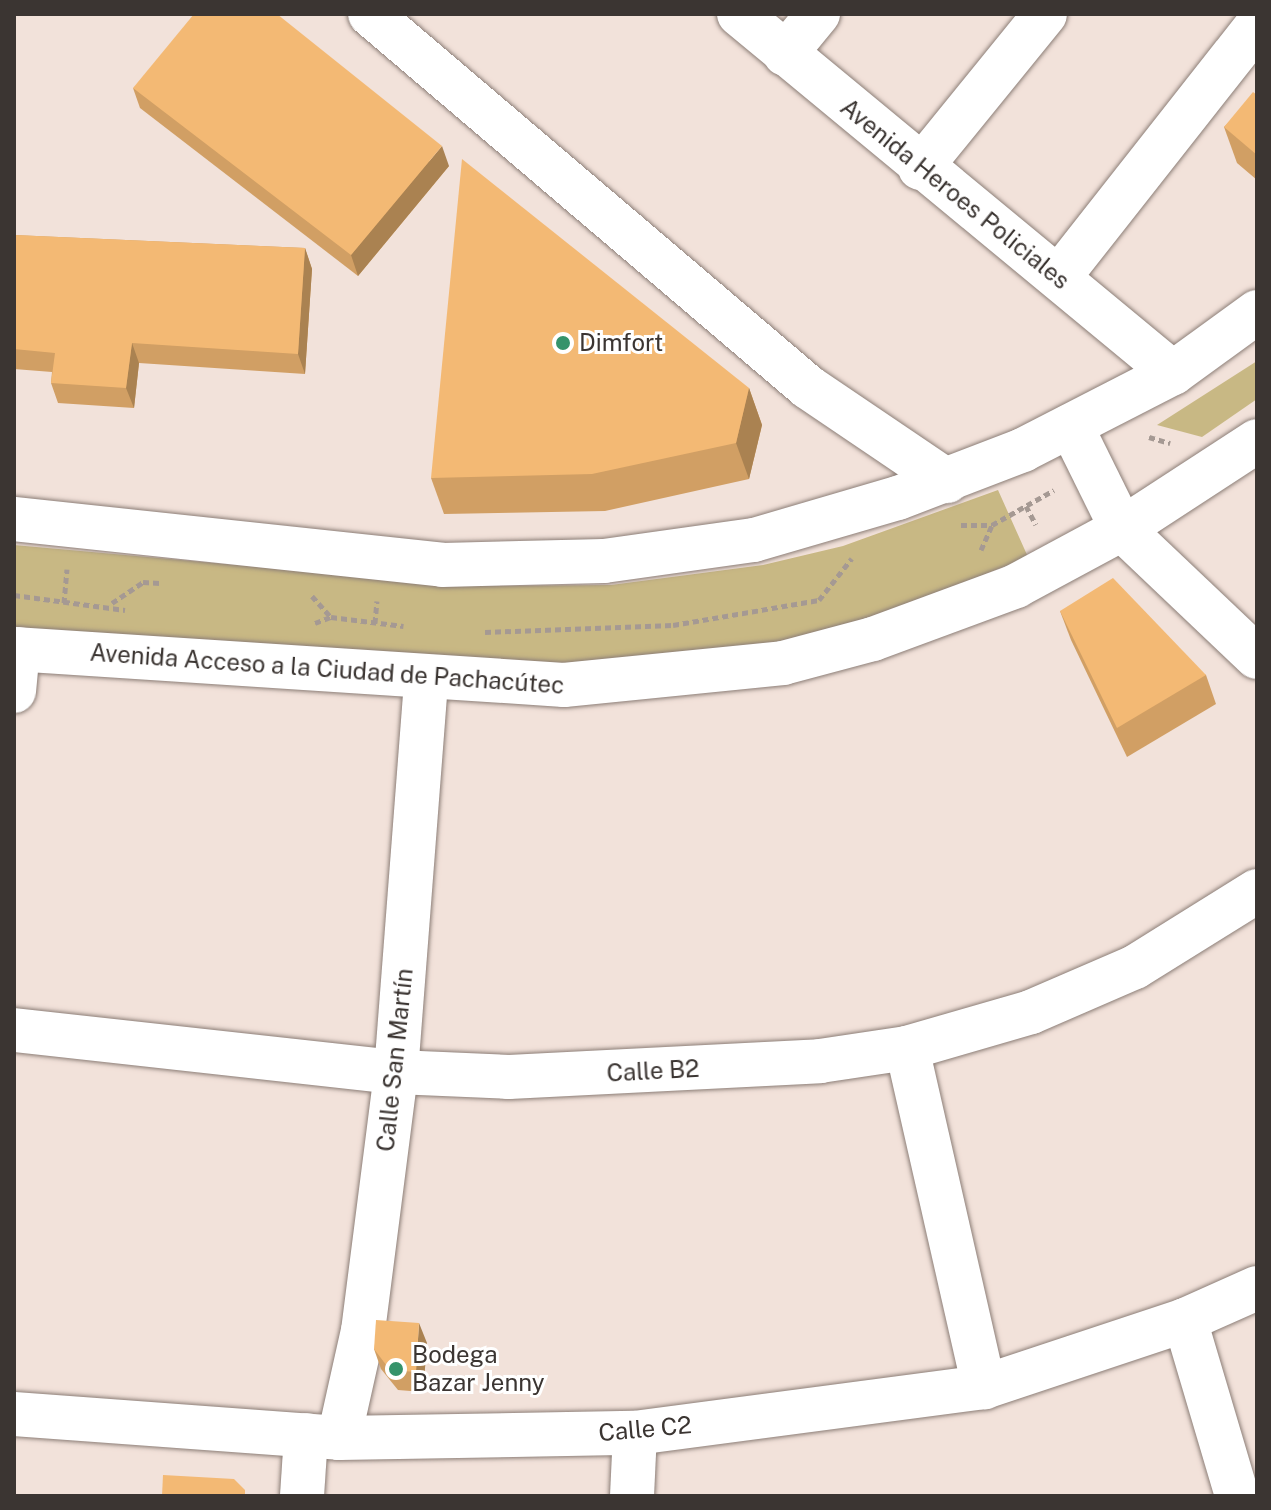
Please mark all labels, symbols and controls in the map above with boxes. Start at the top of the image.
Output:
street label: Avenida Heroes Policiales [835,93,1075,295]
place label: Dimfort [579,329,663,357]
marker: Dimfort [554,334,572,352]
street label: Avenida Acceso a la Ciudad de Pachacútec [89,638,565,700]
street label: Calle San Martín [371,967,419,1153]
street label: Calle B2 [606,1054,700,1088]
place label: Bodega Bazar Jenny [412,1341,545,1397]
marker: Bodega Bazar Jenny [387,1360,405,1378]
street label: Calle C2 [597,1411,693,1447]

